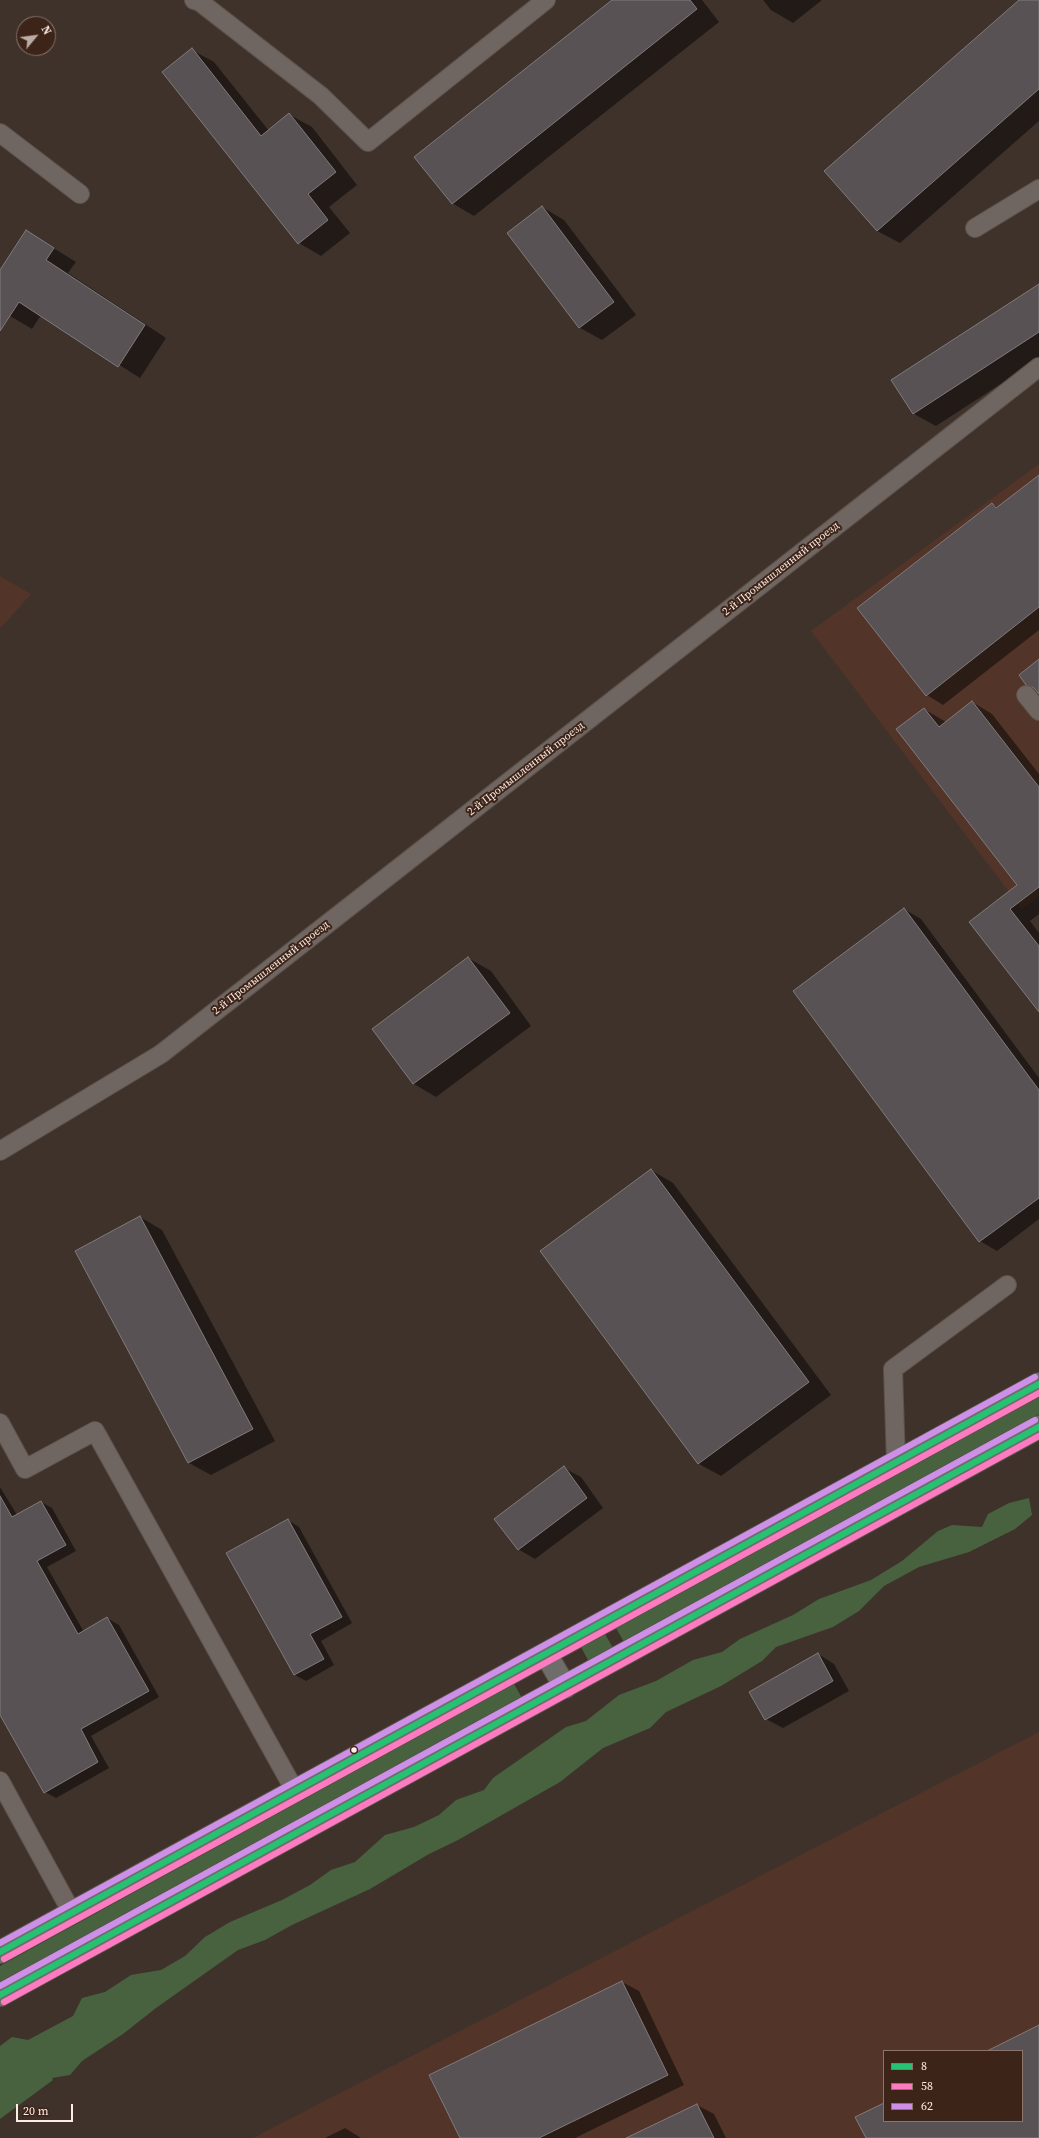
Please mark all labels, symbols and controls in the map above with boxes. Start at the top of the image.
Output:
north arrow [16,16,56,56]
text: N [38,23,55,38]
street label: 2-й Промышленный проезд [720,519,842,619]
street label: 2-й Промышленный проезд [465,719,587,819]
street label: 2-й Промышленный проезд [210,918,332,1018]
unlabelled marker [349,1745,359,1755]
legend [883,2050,1023,2122]
text: 8 [921,2058,927,2074]
text: 58 [921,2078,933,2094]
scale bar [18,2096,75,2122]
text: 62 [921,2098,933,2114]
text: 20 m [23,2103,49,2119]

